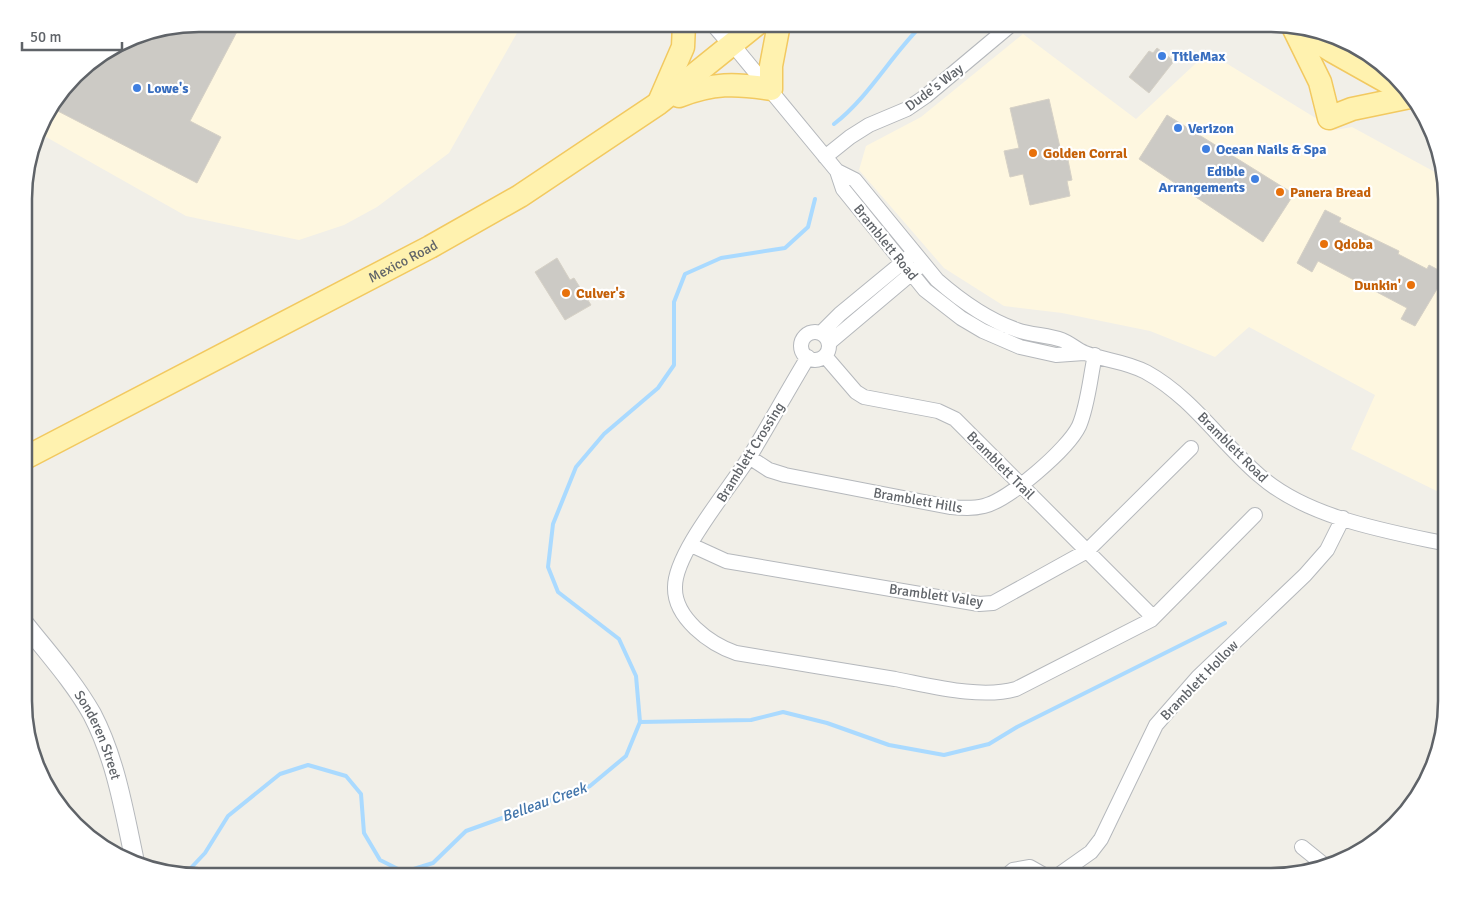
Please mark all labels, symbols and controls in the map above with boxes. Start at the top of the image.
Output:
scale bar [22,20,122,52]
text: 50 m [30,28,61,46]
place label: TitleMax [1172,48,1226,65]
marker: TitleMax [1156,50,1168,62]
street label: Dude's Way [902,60,967,115]
place label: Lowe's [147,80,188,97]
marker: Lowe's [131,82,143,94]
place label: Verizon [1188,120,1234,137]
marker: Verizon [1172,122,1184,134]
place label: Ocean Nails & Spa [1216,141,1326,158]
marker: Ocean Nails & Spa [1200,143,1212,155]
place label: Golden Corral [1043,145,1128,162]
marker: Golden Corral [1027,147,1039,159]
place label: Edible Arrangements [1158,163,1245,196]
marker: Edible Arrangements [1249,173,1261,185]
place label: Panera Bread [1290,184,1371,201]
marker: Panera Bread [1274,186,1286,198]
street label: Bramblett Road [850,201,921,284]
place label: Qdoba [1334,236,1373,253]
street label: Mexico Road [366,237,441,287]
marker: Qdoba [1318,238,1330,250]
place label: Dunkin' [1354,277,1401,294]
marker: Dunkin' [1405,279,1417,291]
place label: Culver's [576,285,625,302]
marker: Culver's [560,287,572,299]
street label: Bramblett Crossing [713,399,788,505]
street label: Bramblett Road [1194,409,1271,486]
street label: Bramblett Trail [963,428,1038,503]
street label: Bramblett Hills [872,484,964,517]
street label: Bramblett Valey [888,580,984,611]
street label: Bramblett Hollow [1157,637,1242,724]
street label: Sonderen Street [70,687,124,782]
water label: Belleau Creek [499,778,590,826]

